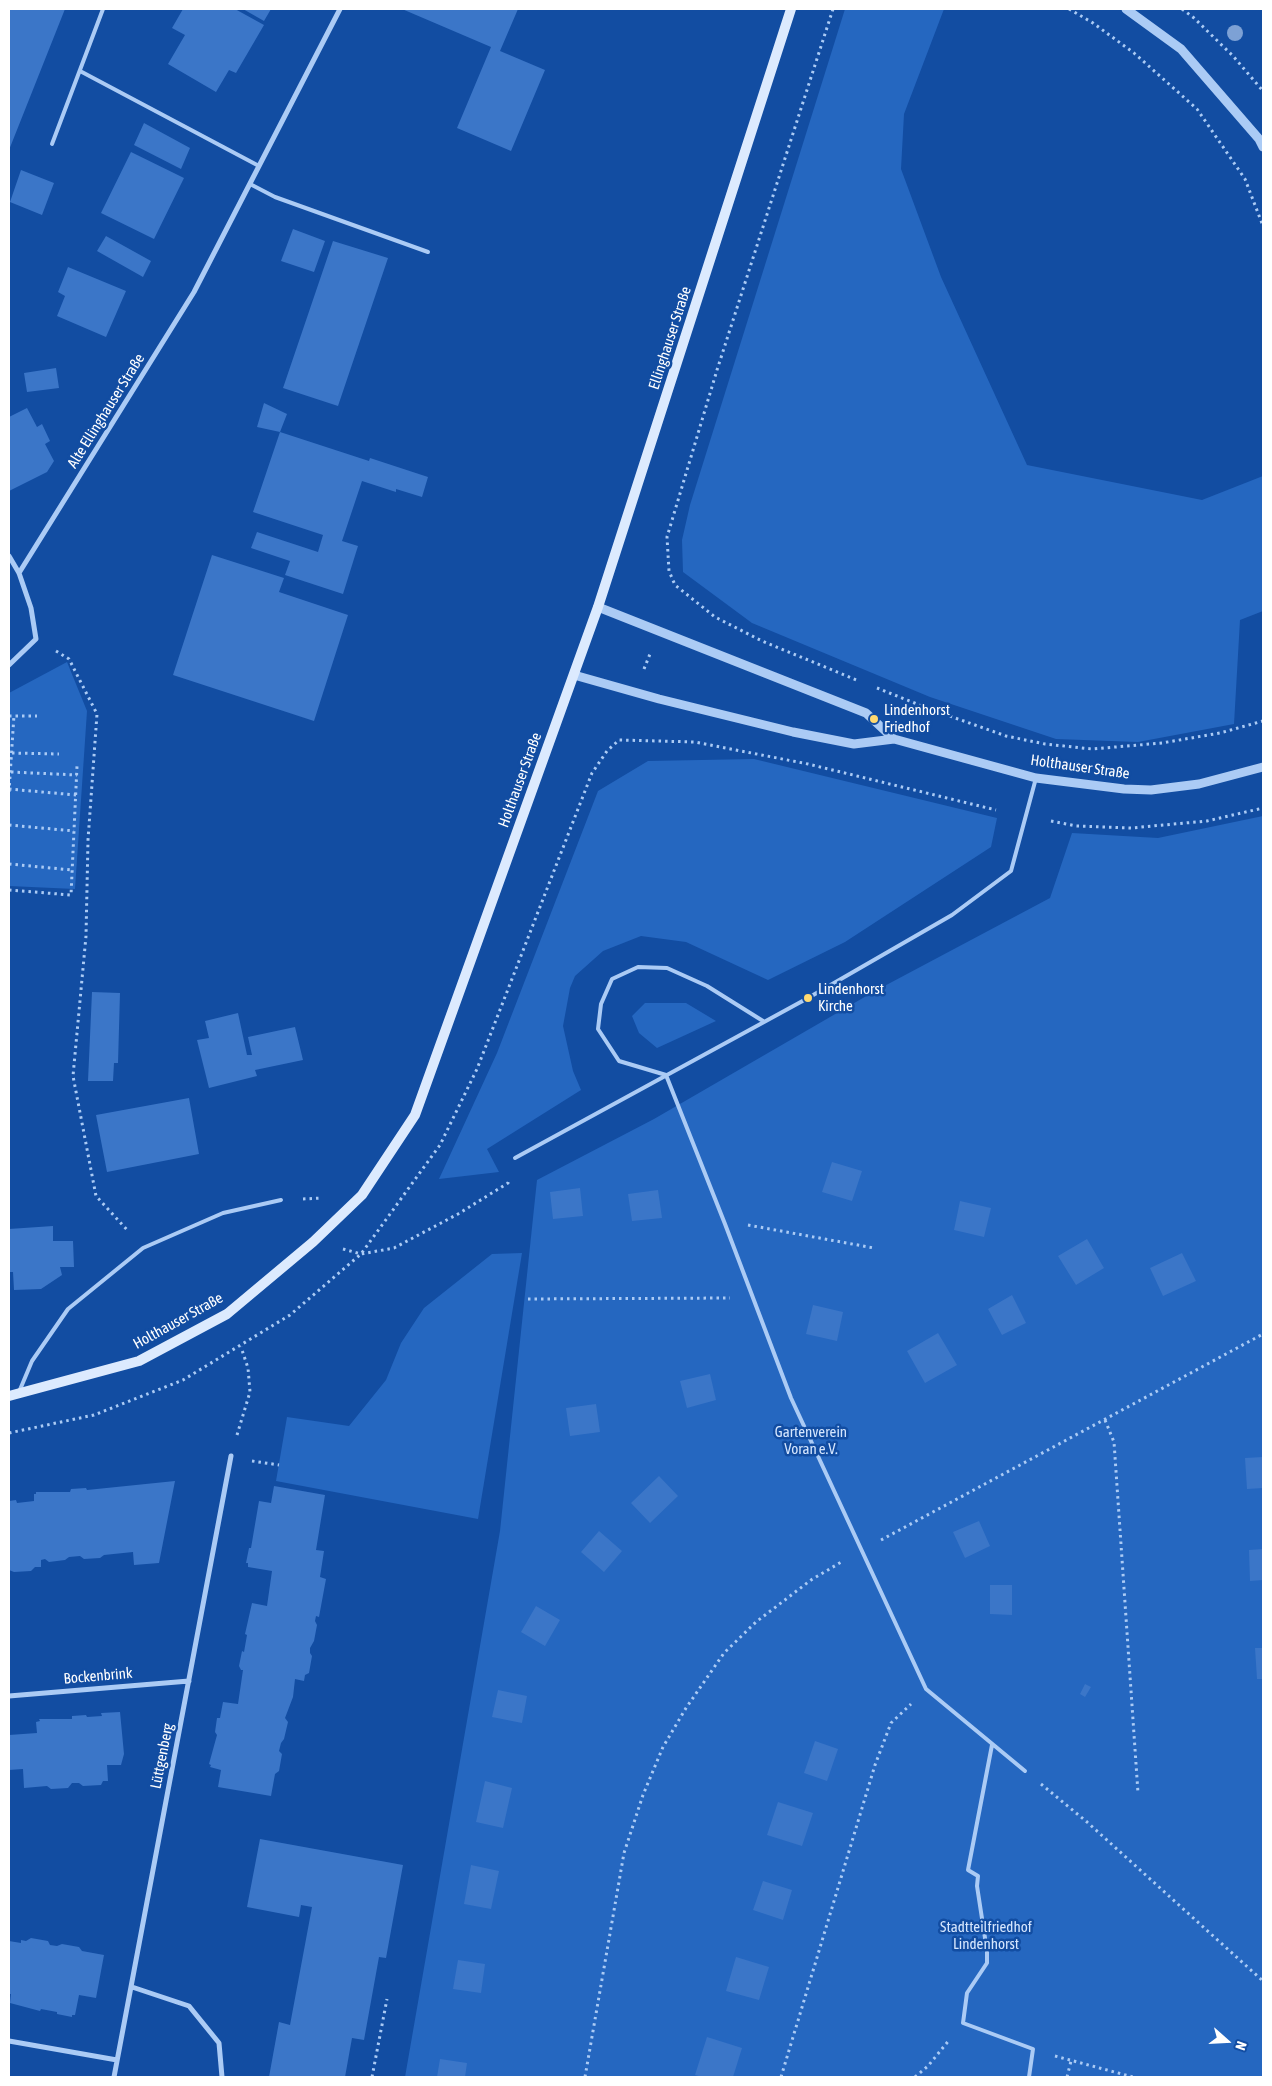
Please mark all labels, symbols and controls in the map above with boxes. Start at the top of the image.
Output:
street label: Ellinghauser Straße [645,284,695,392]
street label: Alte Ellinghauser Straße [64,350,148,472]
place label: Lindenhorst Friedhof [884,701,950,736]
marker: Lindenhorst Friedhof [868,713,880,725]
street label: Holthauser Straße [494,730,546,830]
street label: Holthauser Straße [1029,751,1131,783]
place label: Lindenhorst Kirche [818,980,884,1015]
marker: Lindenhorst Kirche [802,992,814,1004]
street label: Holthauser Straße [130,1289,226,1353]
park label: Gartenverein Voran e.V. [775,1423,847,1458]
street label: Bockenbrink [63,1664,133,1688]
street label: Lüttgenberg [147,1722,177,1790]
park label: Stadtteilfriedhof Lindenhorst [940,1918,1032,1953]
north arrow [1202,2016,1252,2066]
text: N [1232,2039,1250,2052]

